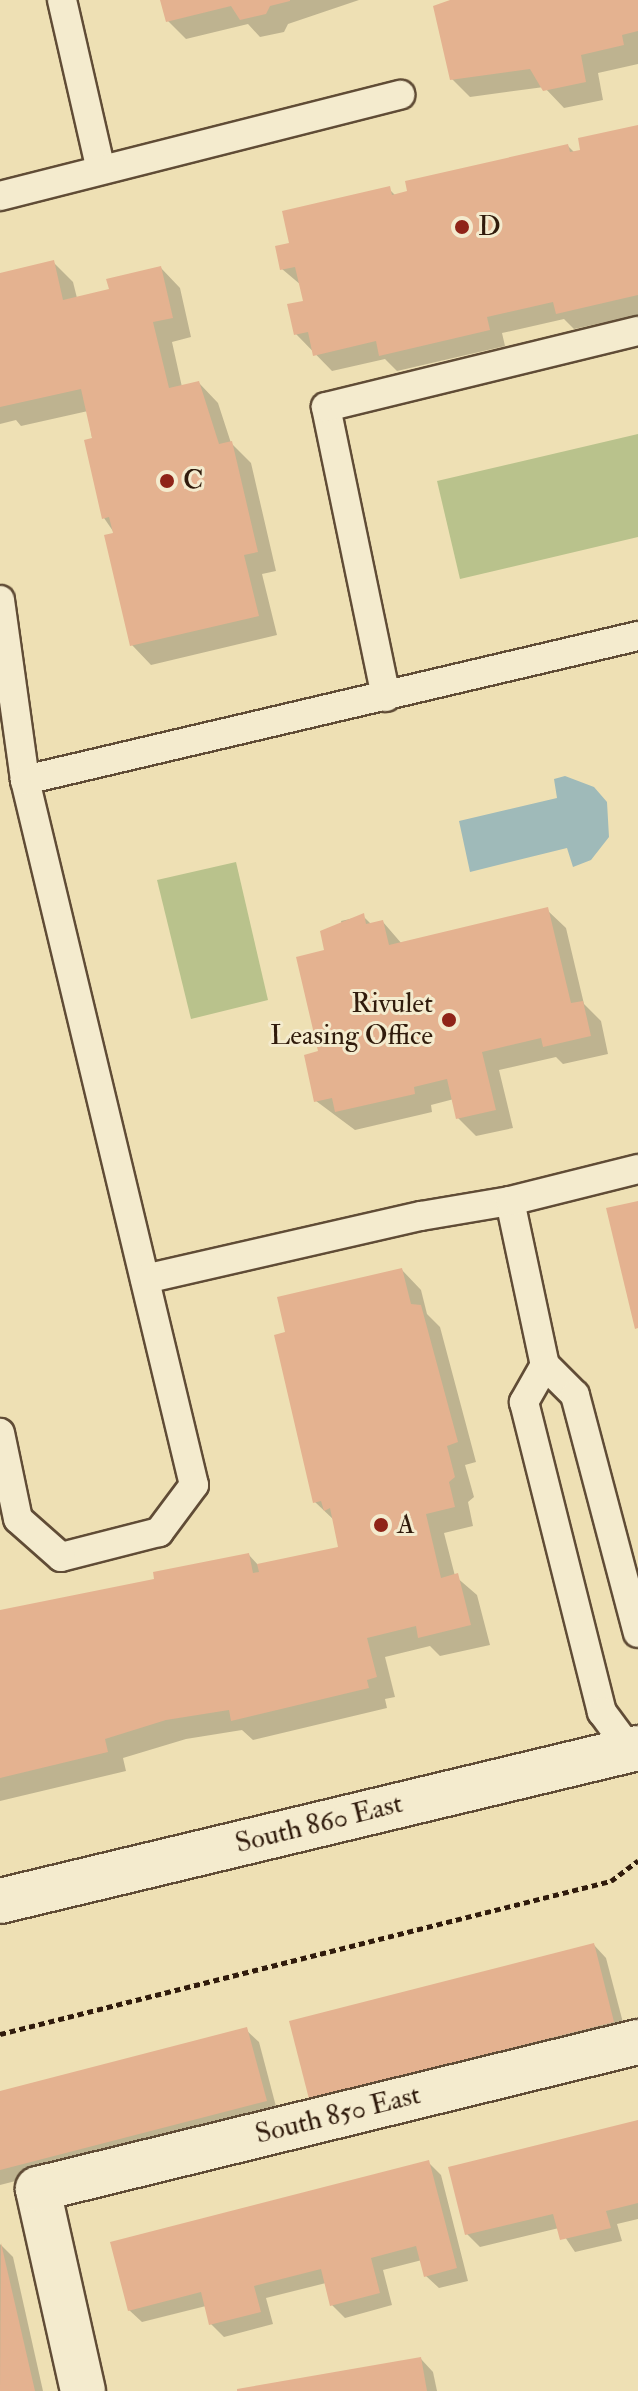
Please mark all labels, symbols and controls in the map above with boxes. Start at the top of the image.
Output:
place label: D [478,210,501,244]
marker: D [453,218,471,236]
place label: C [183,464,204,498]
marker: C [158,472,176,490]
place label: Rivulet Leasing Office [270,987,433,1053]
marker: Rivulet Leasing Office [440,1011,458,1029]
place label: A [397,1508,415,1542]
marker: A [372,1516,390,1534]
street label: South 860 East [232,1787,406,1861]
street label: South 850 East [252,2078,424,2152]

